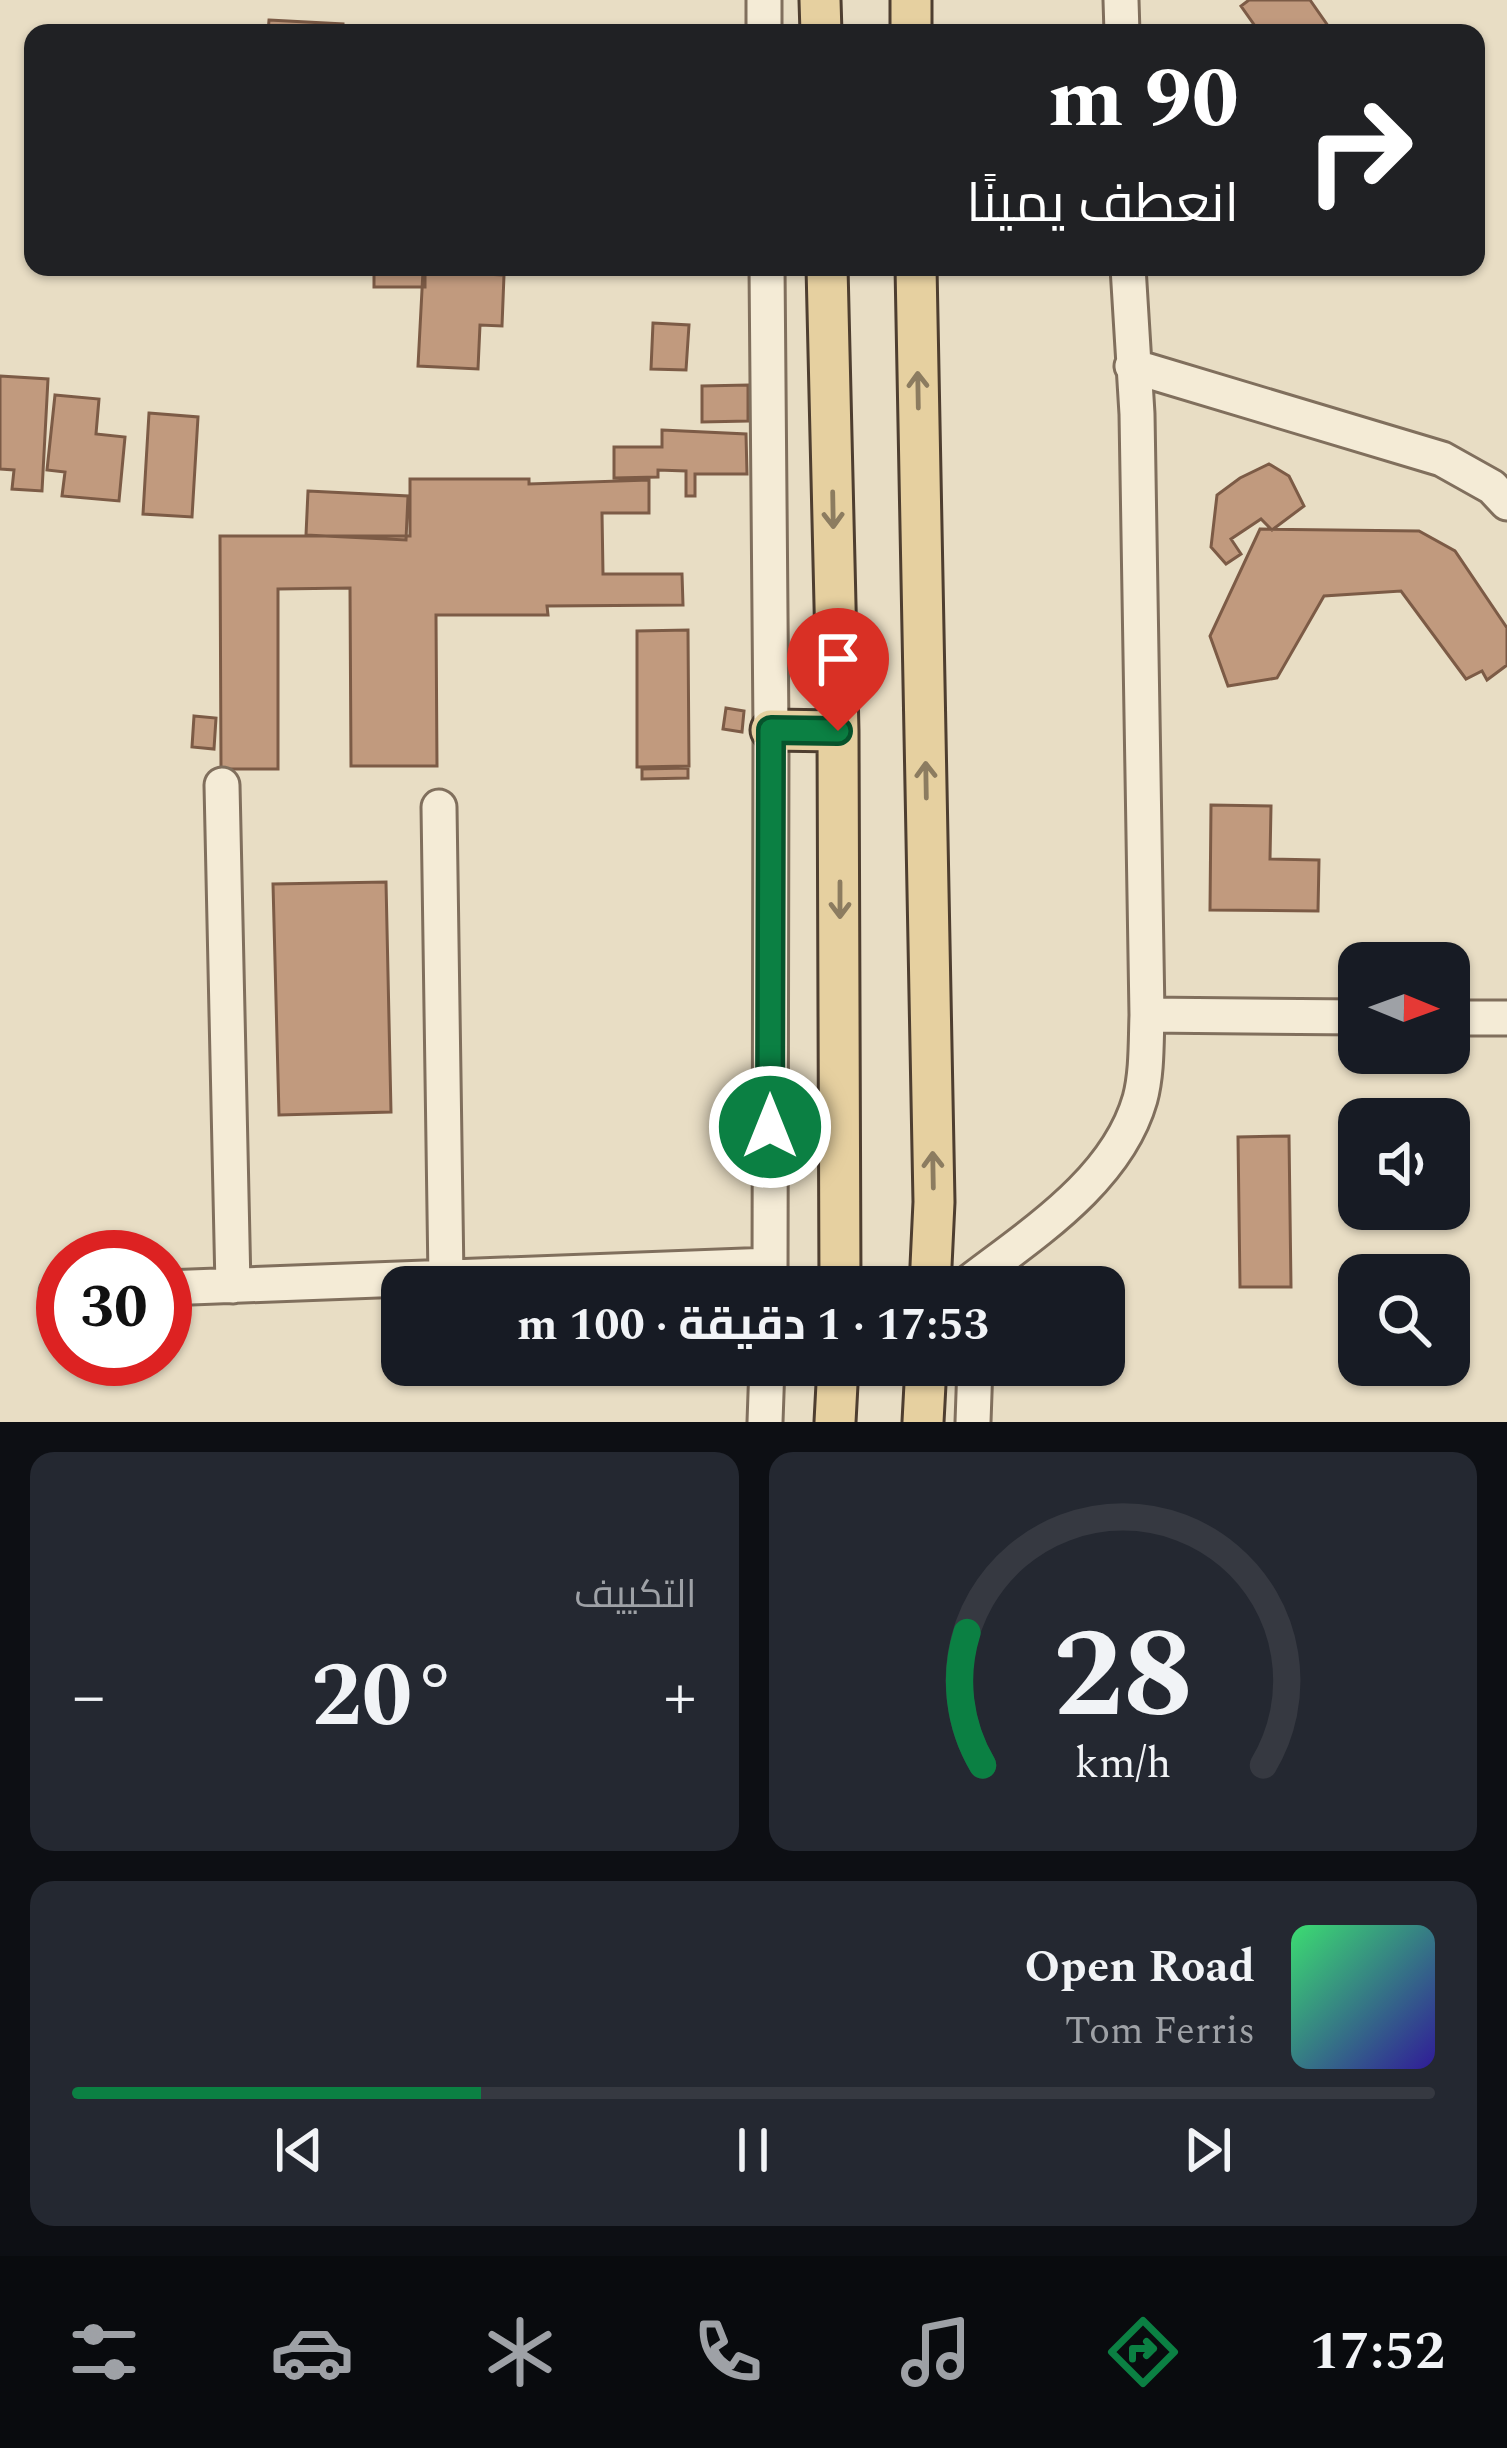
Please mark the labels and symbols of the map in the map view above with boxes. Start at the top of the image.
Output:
one-way arrow [907,371,930,410]
one-way arrow [821,490,844,529]
pin [787,608,889,731]
one-way arrow [914,761,937,800]
one-way arrow [828,880,851,919]
north arrow [1338,942,1470,1074]
position arrow [707,1064,833,1190]
one-way arrow [922,1151,945,1190]
speed limit sign: 30 [36,1230,192,1386]

